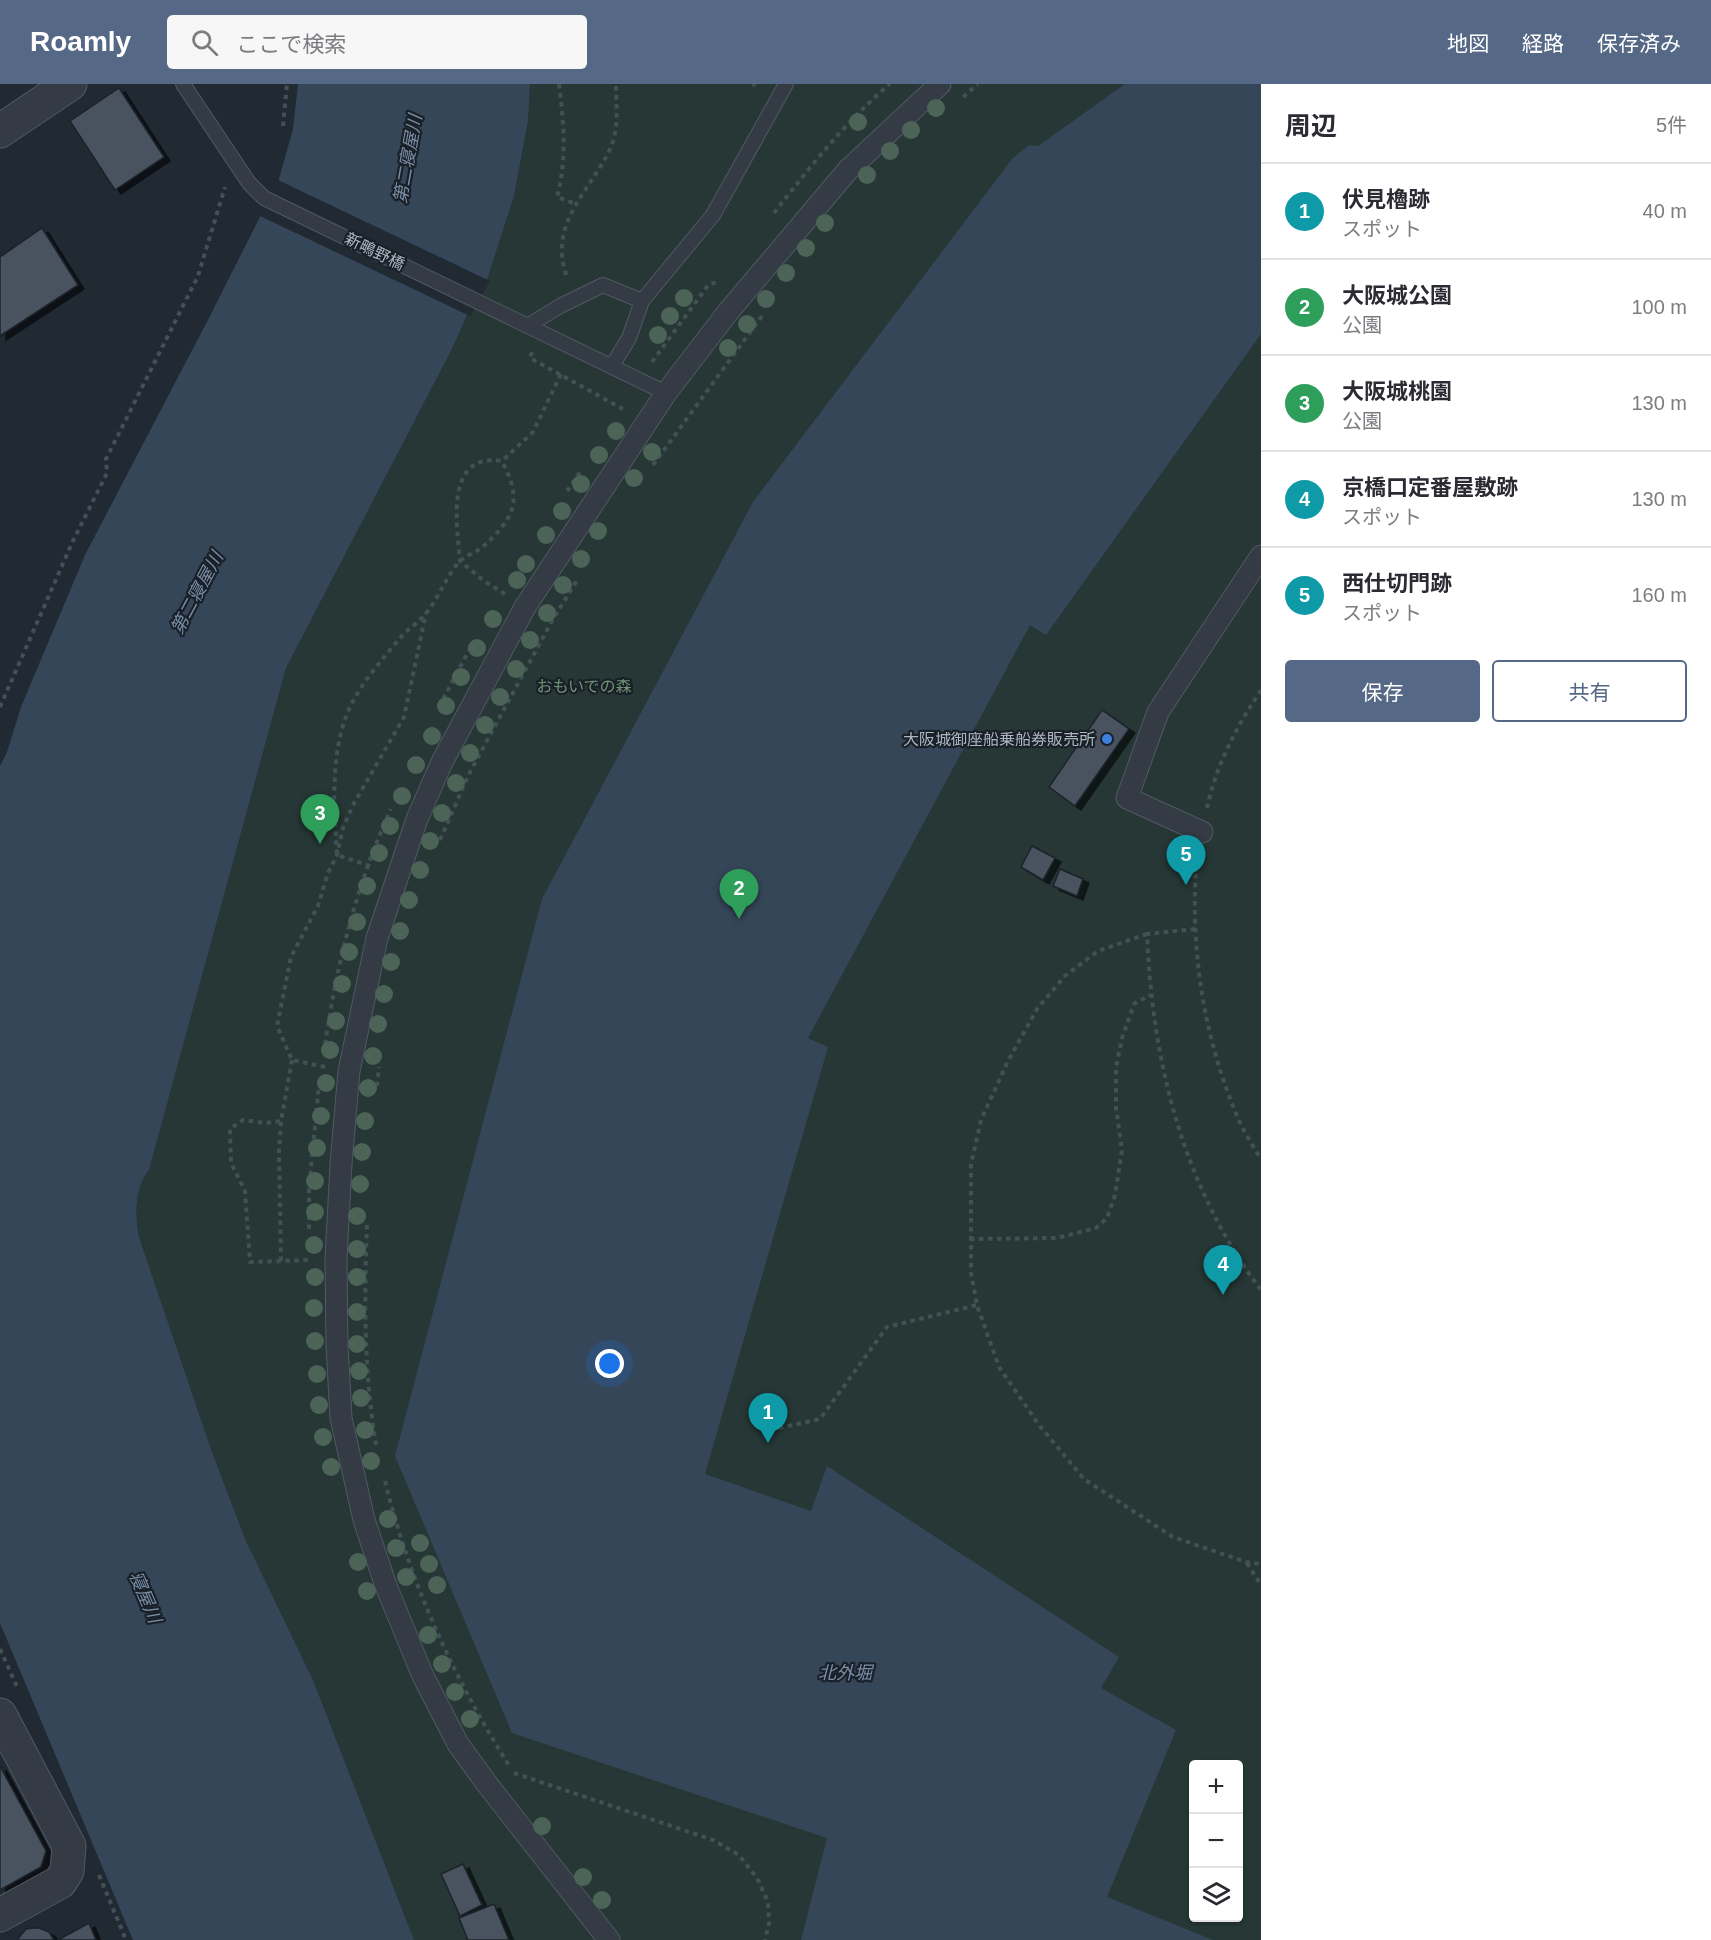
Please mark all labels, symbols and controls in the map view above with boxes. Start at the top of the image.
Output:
search box [167,15,587,69]
text: Roamly [30,26,131,57]
icon: search [188,26,221,59]
text: ここで検索 [236,32,346,57]
text: 地図 [1447,32,1489,55]
text: 経路 [1522,32,1564,55]
text: 保存済み [1597,32,1681,55]
water label: 第二寝屋川 [390,111,426,205]
text: 周辺 [1285,111,1337,141]
text: 5件 [1656,114,1687,136]
text: 伏見櫓跡 [1342,187,1430,212]
text: 1 [1299,200,1310,222]
text: 40 m [1643,200,1687,222]
text: スポット [1342,218,1422,240]
street label: 新鴫野橋 [342,230,407,273]
text: 大阪城公園 [1342,283,1452,308]
text: 2 [1299,296,1310,318]
text: 100 m [1631,296,1687,318]
text: 公園 [1342,314,1382,336]
text: 大阪城桃園 [1342,379,1452,404]
text: 3 [1299,392,1310,414]
text: 130 m [1631,392,1687,414]
text: 公園 [1342,410,1382,432]
text: 京橋口定番屋敷跡 [1342,475,1518,500]
text: 4 [1299,488,1310,510]
text: 130 m [1631,488,1687,510]
text: スポット [1342,506,1422,528]
water label: 第二寝屋川 [167,547,228,637]
text: 西仕切門跡 [1342,571,1452,596]
text: 5 [1299,584,1310,606]
text: 160 m [1631,584,1687,606]
text: スポット [1342,602,1422,624]
button: 保存 [1285,660,1480,722]
button: 共有 [1492,660,1687,722]
park label: おもいでの森 [536,678,632,695]
place label: 大阪城御座船乗船券販売所 [903,731,1095,748]
marker: 大阪城御座船乗船券販売所 [1100,732,1114,746]
pin: 3 [300,794,340,844]
pin: 5 [1166,836,1206,885]
pin: 2 [720,870,758,919]
pin: 4 [1204,1246,1242,1295]
your location [595,1349,624,1378]
pin: 1 [748,1394,788,1443]
water label: 寝屋川 [125,1568,166,1628]
water label: 北外堀 [818,1663,875,1683]
map controls [1189,1760,1243,1922]
button: + [1189,1760,1243,1814]
button: − [1189,1814,1243,1868]
button: layers [1189,1868,1243,1922]

